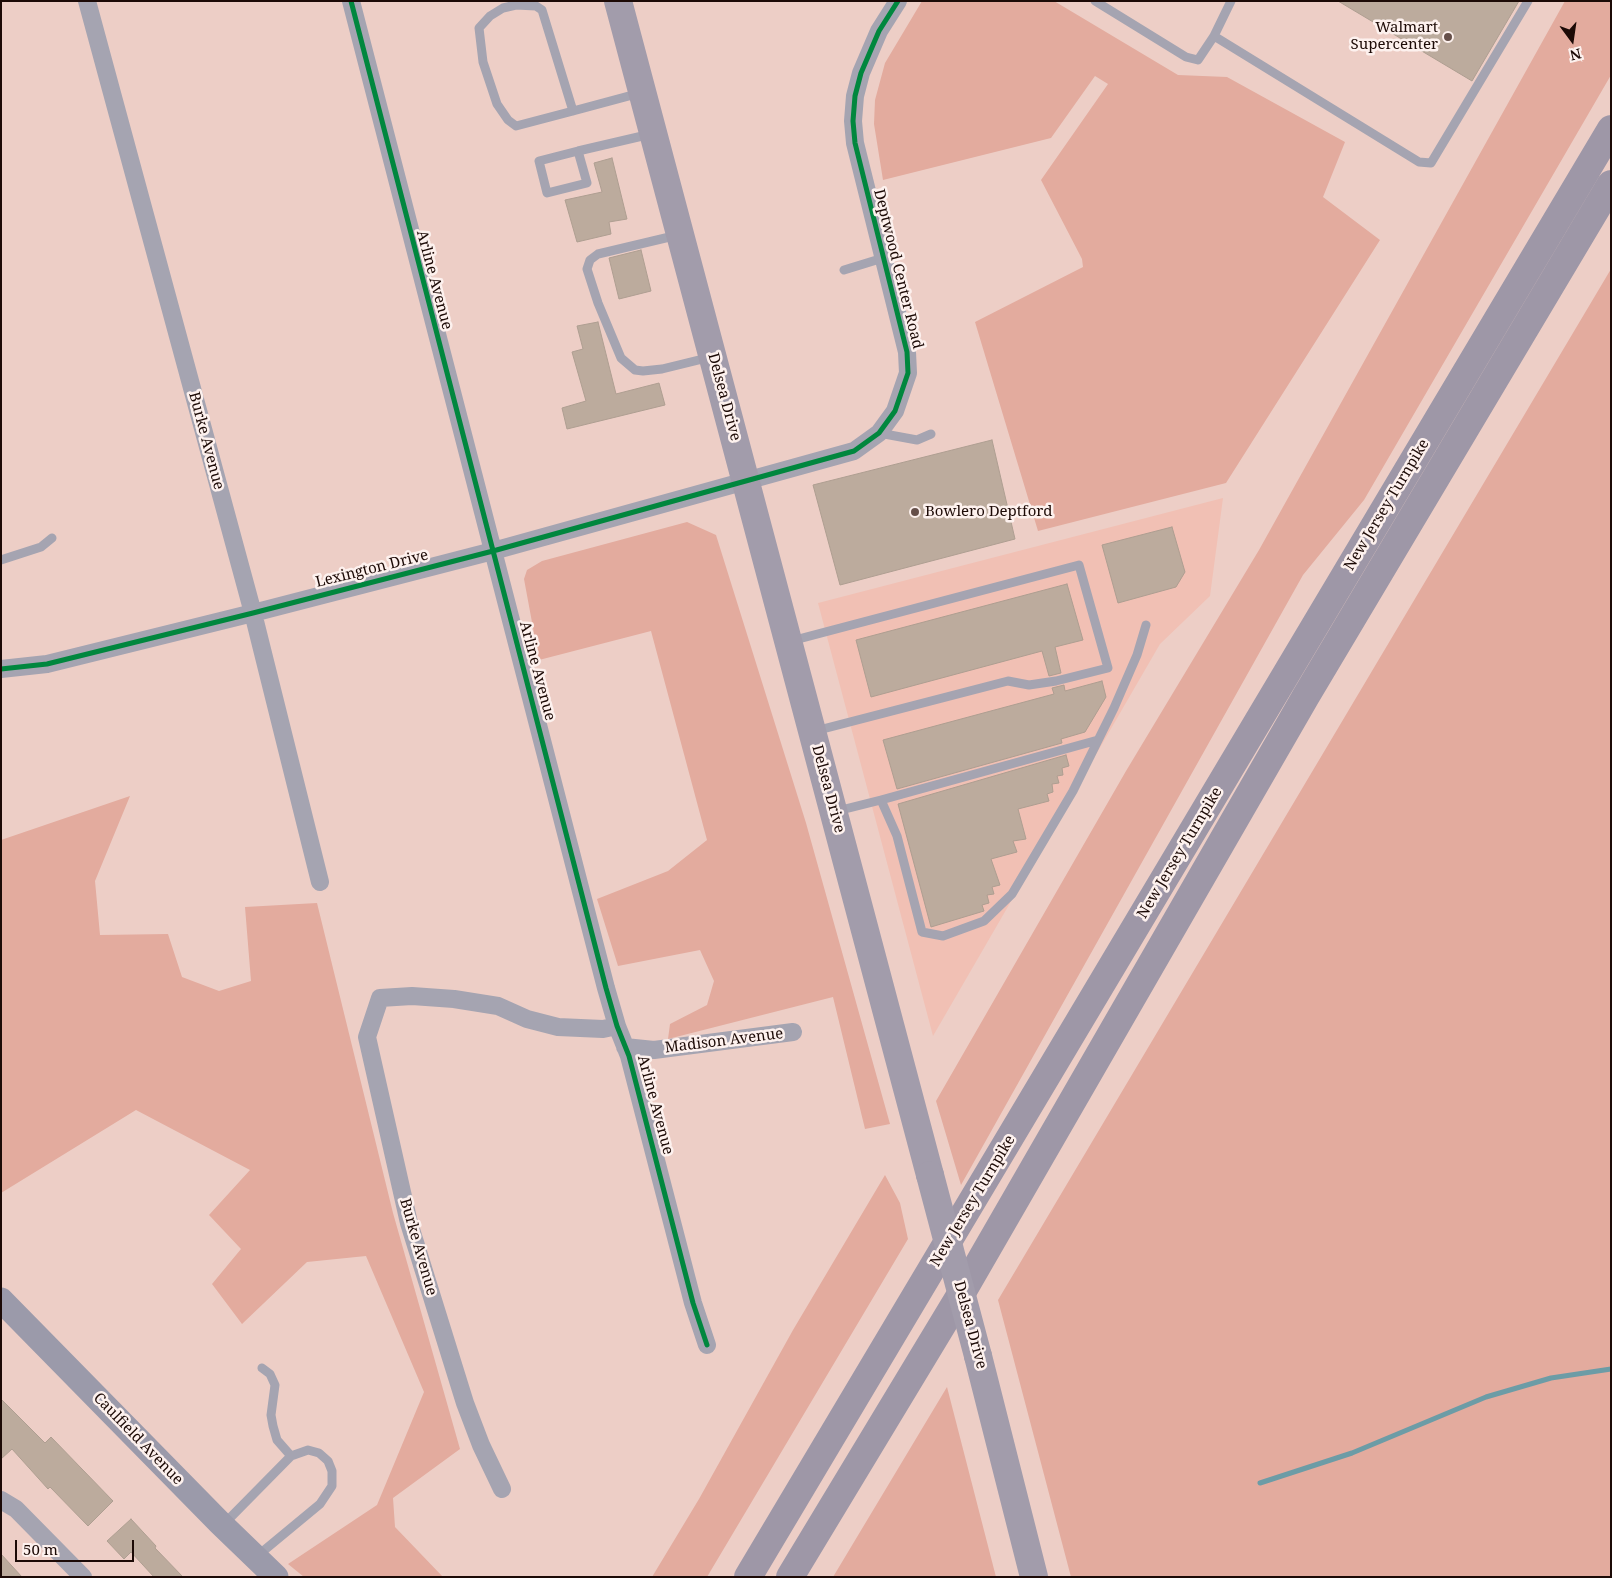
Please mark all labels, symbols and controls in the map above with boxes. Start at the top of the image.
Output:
north arrow [1547,15,1597,65]
place label: Walmart Supercenter [1351,19,1438,54]
marker: Walmart Supercenter [1442,31,1454,43]
text: N [1568,44,1583,66]
street label: Deptwood Center Road [869,187,927,351]
street label: Arline Avenue [412,228,456,332]
street label: Delsea Drive [704,351,744,443]
street label: Burke Avenue [184,390,228,492]
street label: New Jersey Turnpike [1341,436,1433,574]
place label: Bowlero Deptford [925,503,1053,521]
marker: Bowlero Deptford [909,506,921,518]
street label: Lexington Drive [314,546,430,592]
street label: Arline Avenue [515,619,559,723]
street label: Delsea Drive [808,743,848,835]
street label: New Jersey Turnpike [1134,784,1226,922]
street label: Madison Avenue [664,1025,784,1057]
street label: Arline Avenue [633,1053,677,1157]
street label: New Jersey Turnpike [927,1132,1019,1270]
street label: Burke Avenue [396,1196,440,1298]
street label: Delsea Drive [950,1279,990,1371]
street label: Caulfield Avenue [89,1389,187,1489]
scale bar [18,1530,136,1562]
text: 50 m [23,1539,58,1559]

